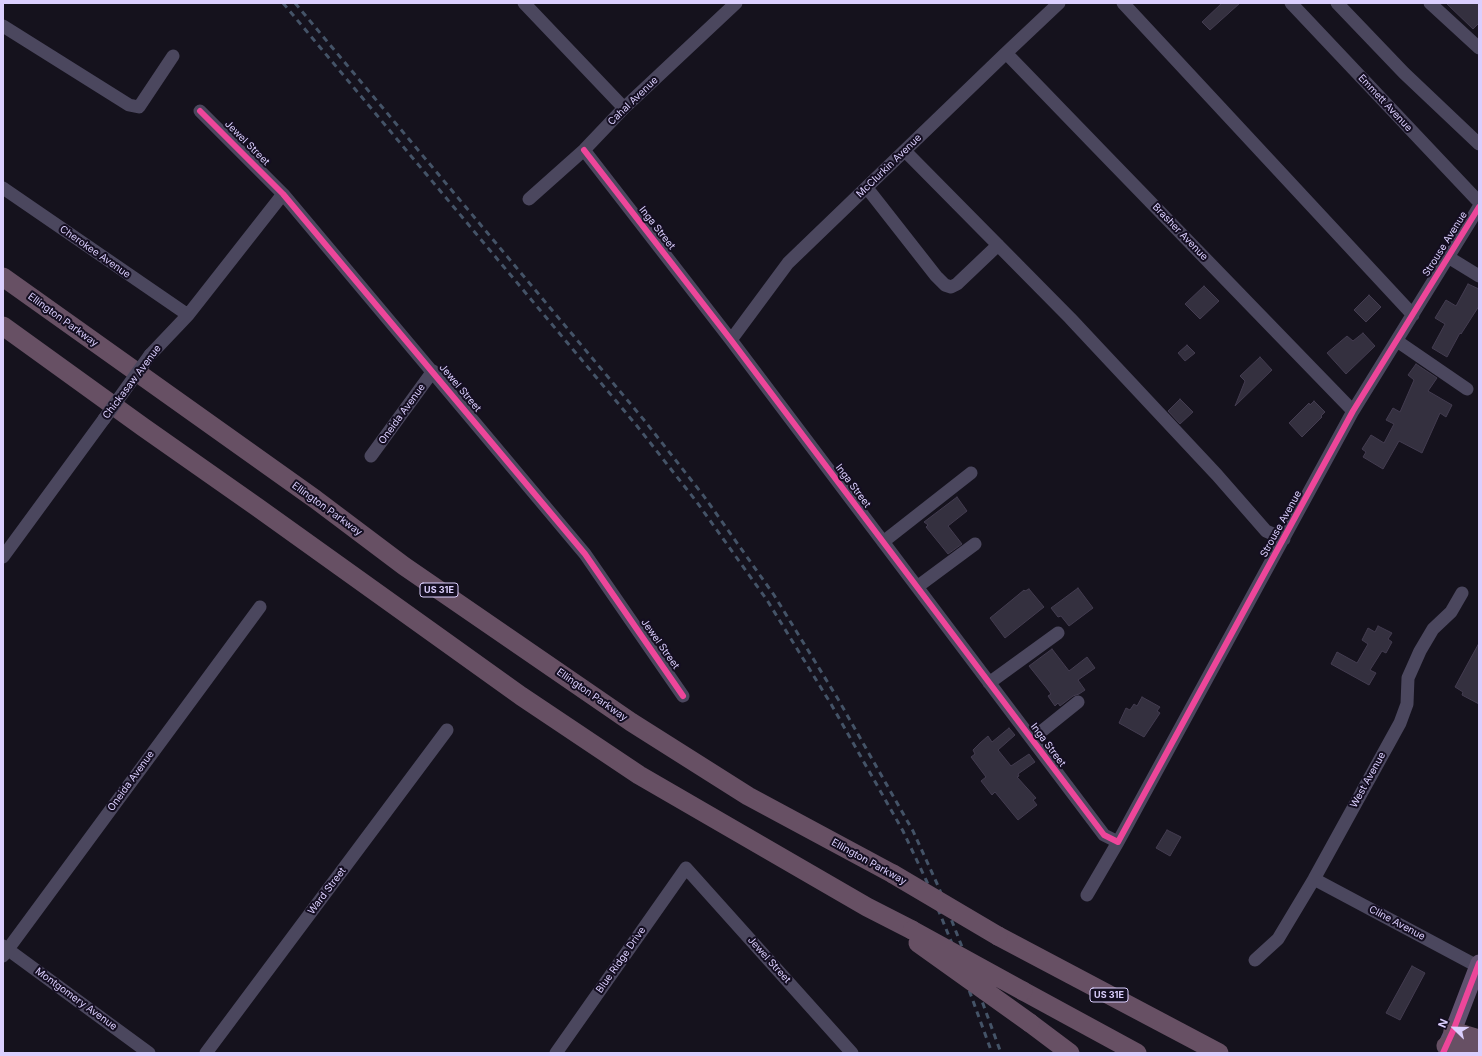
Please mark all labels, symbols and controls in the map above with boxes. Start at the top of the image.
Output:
street label: Emmett Avenue [1356,72,1414,134]
street label: Cahal Avenue [606,74,660,128]
street label: Jewel Street [222,118,272,168]
street label: McClurkin Avenue [854,132,924,200]
street label: Brasher Avenue [1150,201,1210,263]
street label: Inga Street [636,204,678,252]
street label: Strouse Avenue [1420,209,1470,279]
street label: Cherokee Avenue [57,223,133,281]
street label: Ellington Parkway [26,290,100,350]
street label: Chickasaw Avenue [100,343,164,421]
street label: Jewel Street [437,362,483,414]
street label: Oneida Avenue [376,382,428,446]
street label: Inga Street [833,462,873,510]
street label: Ellington Parkway [290,479,364,539]
street label: Strouse Avenue [1258,489,1304,559]
road number: US 31E [420,583,458,597]
street label: Jewel Street [638,617,682,671]
street label: Ellington Parkway [554,666,630,724]
street label: Inga Street [1028,721,1068,769]
street label: Oneida Avenue [105,749,157,813]
street label: West Avenue [1348,750,1388,810]
street label: Ellington Parkway [829,836,909,888]
street label: Ward Street [305,865,349,917]
street label: Cline Avenue [1367,903,1427,943]
street label: Blue Ridge Drive [594,925,648,995]
street label: Jewel Street [745,934,793,986]
street label: Montgomery Avenue [33,965,119,1033]
road number: US 31E [1090,988,1128,1002]
north arrow [1434,1008,1474,1048]
text: N [1435,1017,1451,1030]

